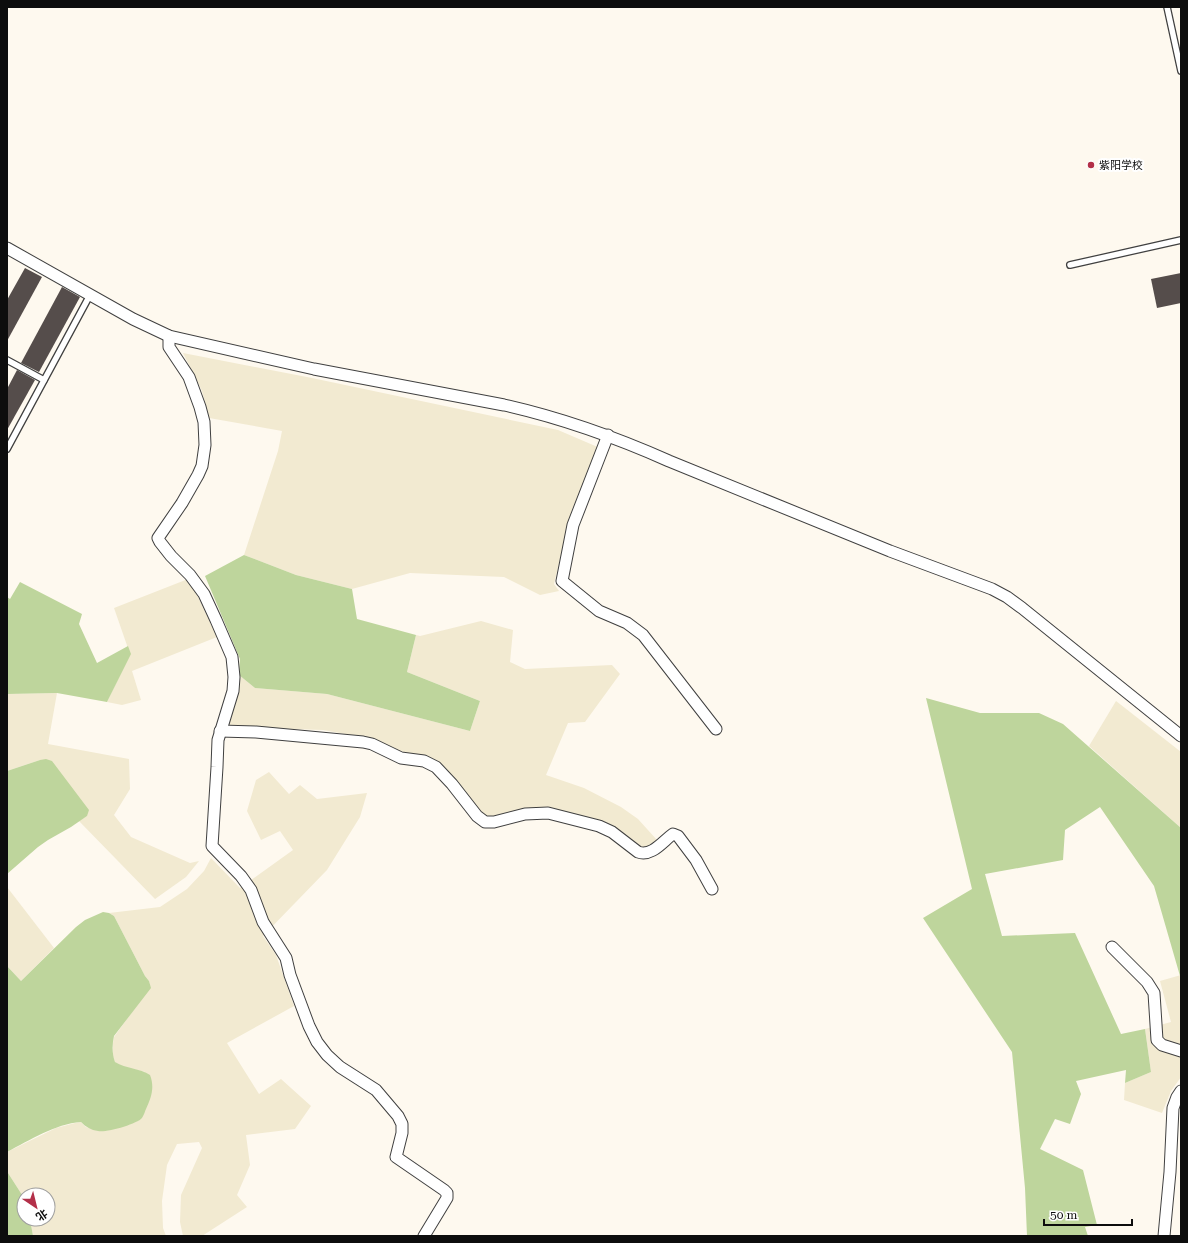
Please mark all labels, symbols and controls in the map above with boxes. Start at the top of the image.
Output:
place label: 紫阳学校 [1099,159,1143,172]
marker: 紫阳学校 [1086,160,1096,170]
north arrow [16,1187,56,1227]
scale bar [1044,1201,1132,1227]
text: 北 [33,1206,50,1223]
text: 50 m [1050,1208,1077,1222]

